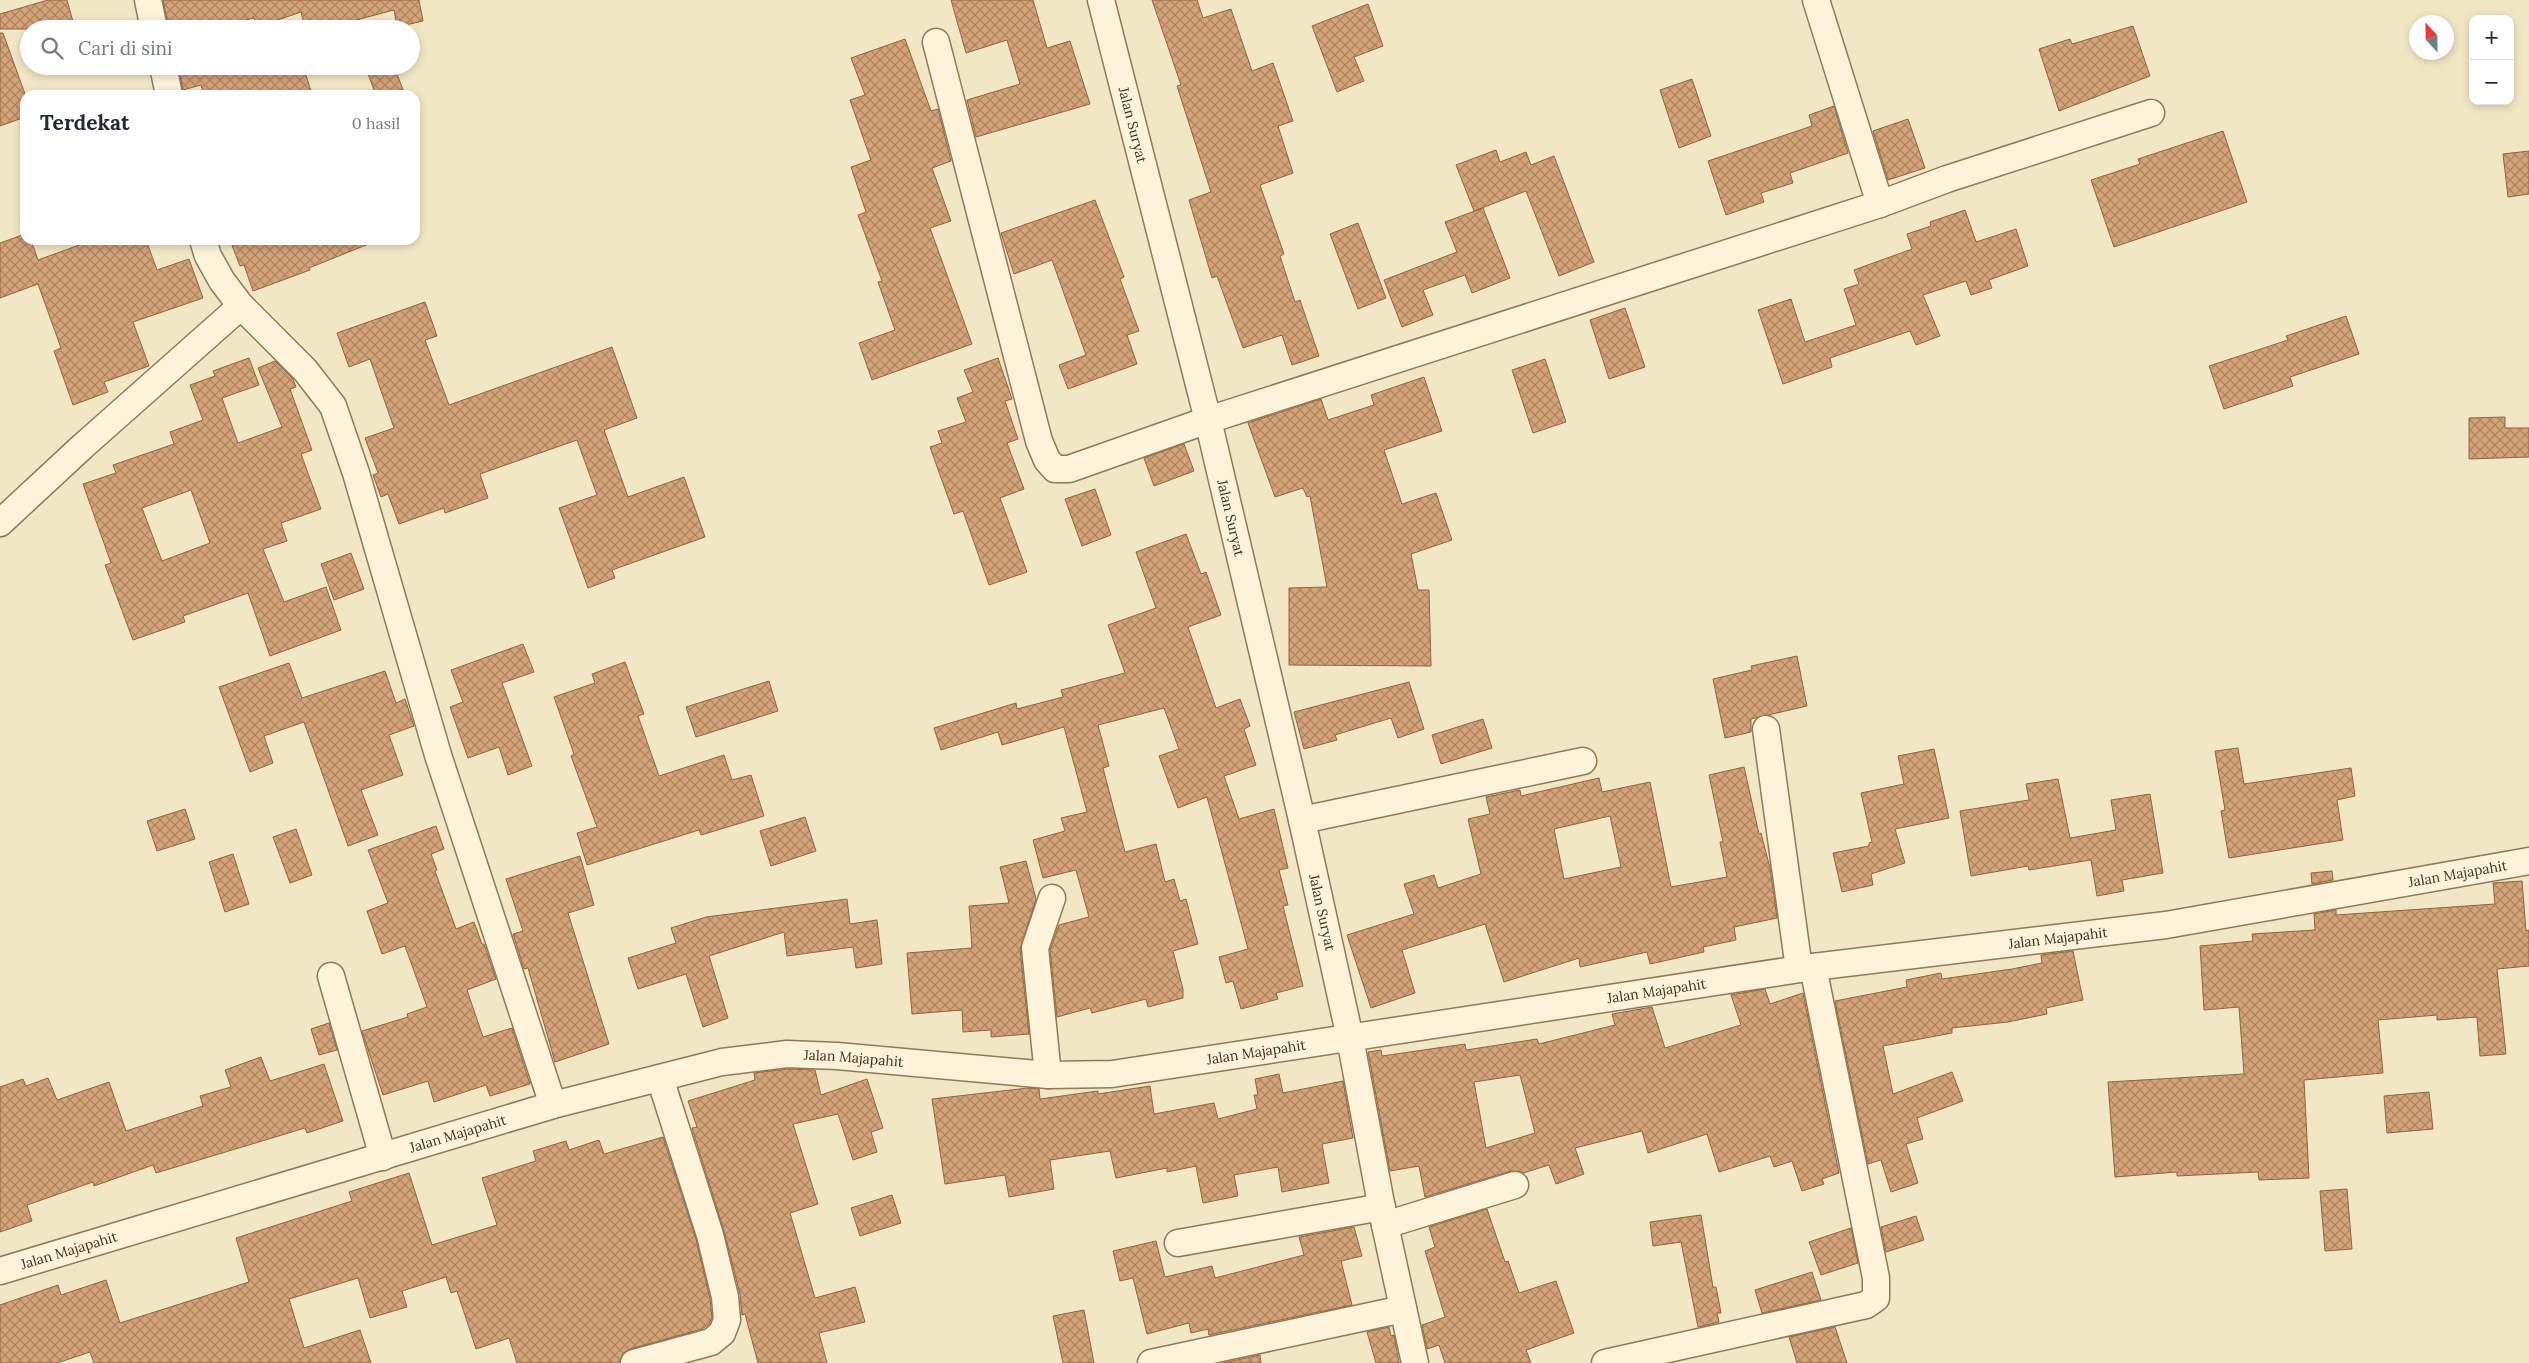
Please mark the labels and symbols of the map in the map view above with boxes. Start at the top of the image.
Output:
north arrow [2409,15,2454,60]
street label: Jalan Suryat [1114,84,1151,166]
street label: Jalan Suryat [1213,477,1249,558]
street label: Jalan Majapahit [2406,856,2509,891]
street label: Jalan Suryat [1305,871,1340,953]
street label: Jalan Majapahit [2006,923,2109,953]
street label: Jalan Majapahit [1605,974,1708,1007]
street label: Jalan Majapahit [1204,1035,1308,1069]
street label: Jalan Majapahit [802,1046,905,1071]
street label: Jalan Majapahit [406,1110,509,1157]
street label: Jalan Majapahit [18,1227,120,1274]

